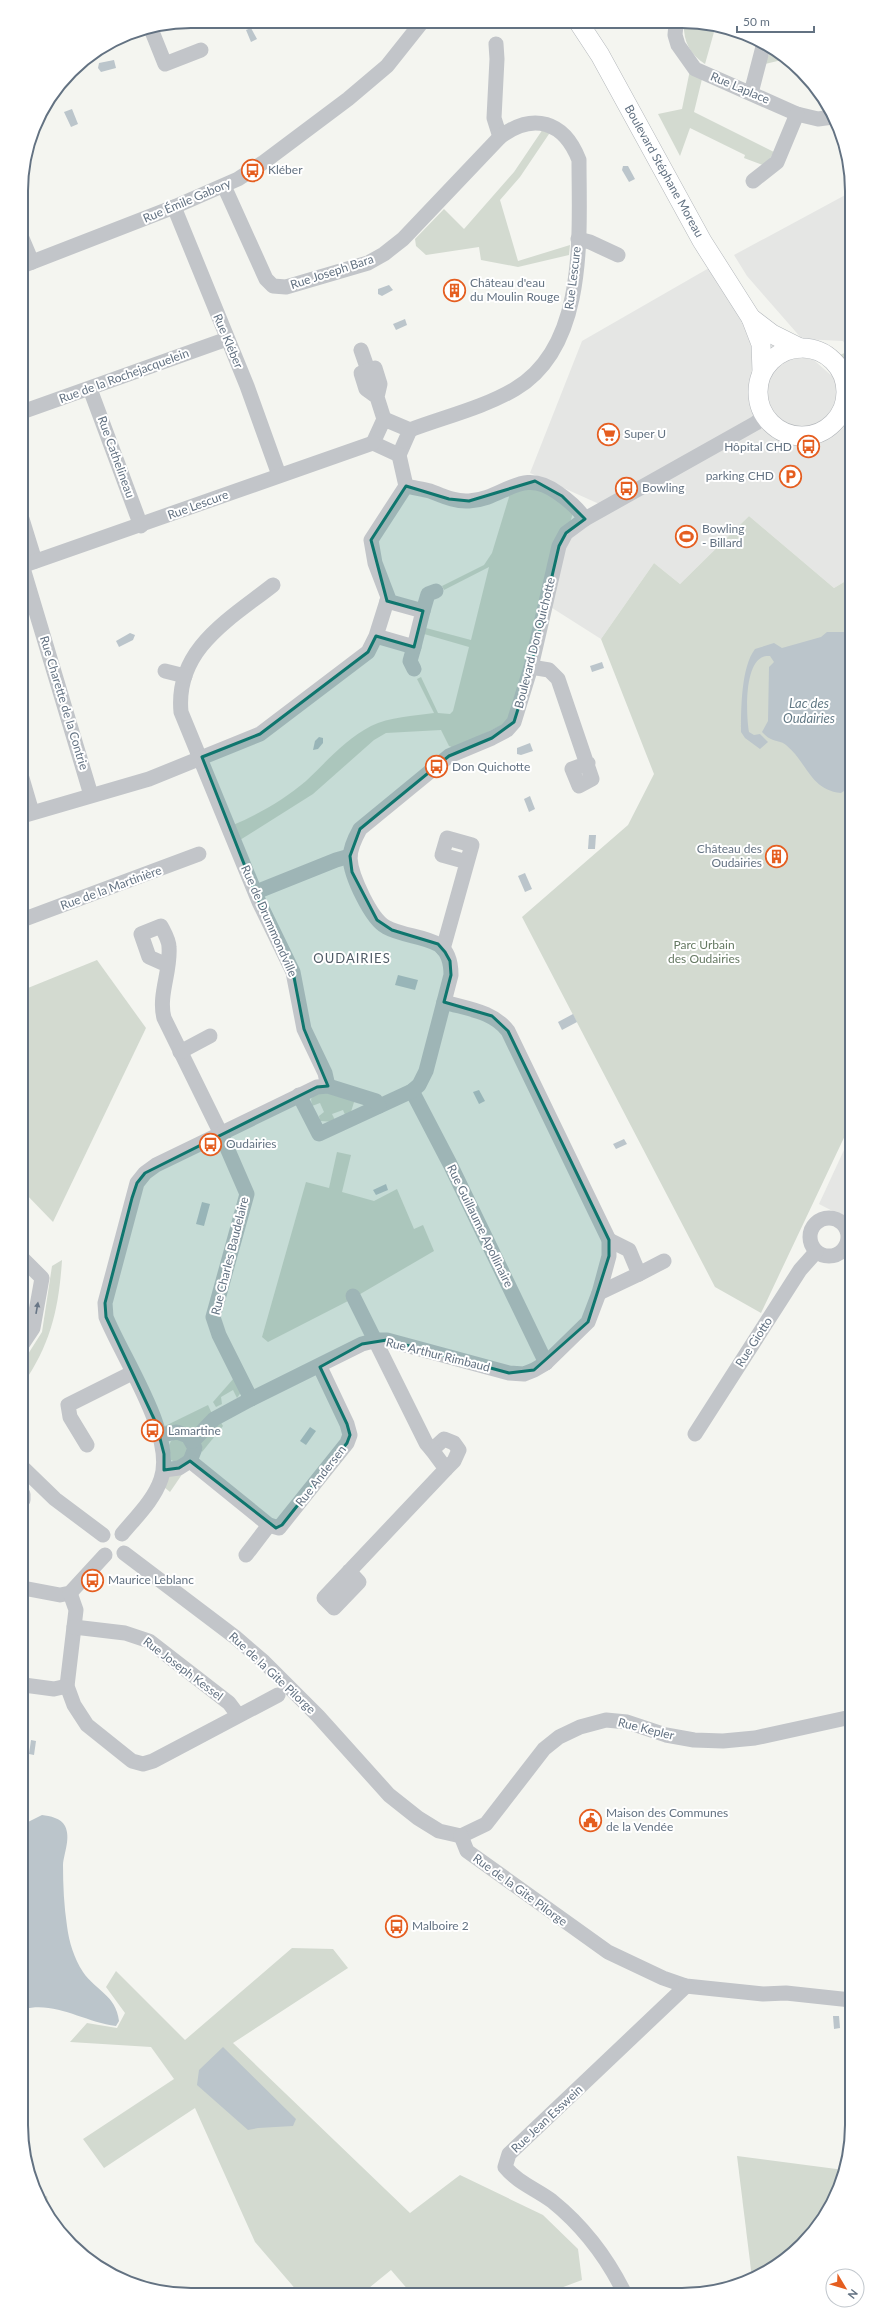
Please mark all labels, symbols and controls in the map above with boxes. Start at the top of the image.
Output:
scale bar [737,8,814,34]
text: 50 m [743,14,770,29]
street label: Rue Laplace [708,68,772,107]
street label: Boulevard Stéphane Moreau [622,102,707,240]
bus stop icon: Kléber [239,157,265,183]
place label: Kléber [268,162,303,177]
street label: Rue Émile Gabory [141,175,234,226]
street label: Rue Lescure [561,246,584,310]
street label: Rue Joseph Bara [288,251,375,292]
place label: Château d'eau du Moulin Rouge [470,275,560,304]
building icon: Château d'eau du Moulin Rouge [442,277,468,303]
street label: Rue Kléber [210,311,247,371]
street label: Rue de la Rochejacquelein [57,345,191,406]
street label: Rue Cathelineau [95,414,138,500]
supermarket icon: Super U [596,421,622,447]
place label: Super U [624,426,666,441]
bus stop icon: Hôpital CHD [795,434,821,460]
place label: Hôpital CHD [724,439,792,454]
parking icon: parking CHD [777,463,803,489]
place label: parking CHD [706,468,774,483]
bus stop icon: Bowling [614,475,640,501]
place label: Bowling [642,480,684,495]
street label: Rue Lescure [165,487,230,522]
place label: Bowling - Billard [702,521,744,550]
sports icon: Bowling - Billard [673,523,699,549]
street label: Boulevard Don Quichotte [511,576,558,710]
street label: Rue Charette de la Contrie [37,634,92,772]
water label: Lac des Oudairies [783,695,835,726]
bus stop icon: Don Quichotte [424,754,450,780]
place label: Don Quichotte [452,759,530,774]
place label: Château des Oudairies [697,841,762,870]
building icon: Château des Oudairies [764,843,790,869]
street label: Rue de la Martinière [58,862,163,913]
street label: Rue de Drummondville [238,863,301,979]
park label: Parc Urbain des Oudairies [668,937,740,966]
district label: OUDAIRIES [313,950,391,966]
bus stop icon: Oudairies [198,1131,224,1157]
place label: Oudairies [226,1136,277,1151]
street label: Rue Guillaume Apollinaire [444,1162,517,1290]
street label: Rue Charles Baudelaire [208,1195,251,1317]
one-way arrow [34,1301,40,1314]
street label: Rue Giotto [732,1314,775,1370]
street label: Rue Arthur Rimbaud [385,1334,492,1375]
bus stop icon: Lamartine [140,1418,166,1444]
place label: Lamartine [168,1423,221,1438]
street label: Rue Andersen [292,1442,349,1509]
bus stop icon: Maurice Leblanc [79,1567,105,1593]
place label: Maurice Leblanc [108,1572,194,1587]
street label: Rue de la Gite Pilorge [226,1629,319,1717]
street label: Rue Joseph Kessel [140,1634,226,1704]
street label: Rue Kepler [616,1714,676,1743]
place label: Maison des Communes de la Vendée [606,1805,728,1834]
public building icon: Maison des Communes de la Vendée [577,1807,603,1833]
street label: Rue de la Gite Pilorge [470,1850,570,1929]
bus stop icon: Malboire 2 [384,1913,410,1939]
place label: Malboire 2 [412,1918,469,1933]
street label: Rue Jean Esswein [508,2082,586,2156]
north arrow [825,2268,865,2308]
text: N [846,2287,861,2302]

